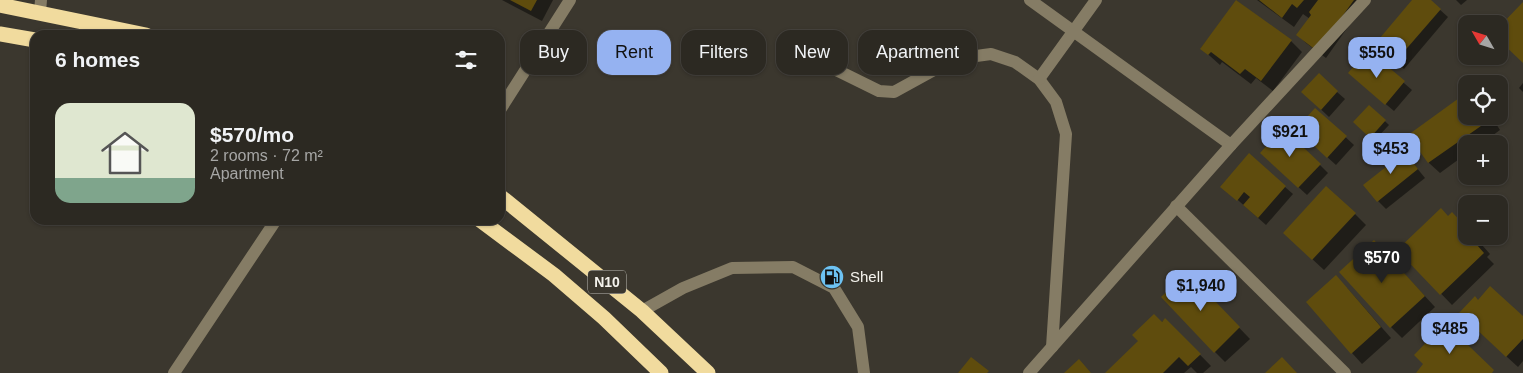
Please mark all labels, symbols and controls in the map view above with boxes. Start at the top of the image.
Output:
north arrow [1458,15,1508,65]
map controls [1458,15,1508,245]
chip: Buy [520,30,587,75]
chip: Rent [597,30,671,75]
chip: Filters [681,30,766,75]
chip: New [776,30,848,75]
chip: Apartment [858,30,977,75]
pin: $550 [1347,36,1407,79]
text: $550 [1359,44,1395,61]
icon: filters [452,46,480,74]
text: 6 homes [55,48,140,71]
button: locate [1458,75,1508,125]
pin: $921 [1260,116,1320,158]
icon: home [95,123,155,183]
text: $570/mo [210,123,294,146]
text: $921 [1272,123,1308,140]
pin: $453 [1361,132,1421,175]
button: + [1458,135,1508,185]
text: $453 [1373,140,1409,157]
text: 2 rooms · 72 m² [210,147,323,164]
text: Apartment [210,165,284,182]
button: − [1458,195,1508,245]
pin: $570 [1352,242,1412,284]
text: $570 [1364,249,1400,266]
fuel station icon: Shell [819,264,845,290]
place label: Shell [850,268,883,285]
road number: N10 [588,270,626,294]
pin: $1,940 [1160,270,1242,312]
text: $1,940 [1177,277,1225,294]
pin: $485 [1420,312,1480,355]
text: $485 [1432,320,1468,337]

